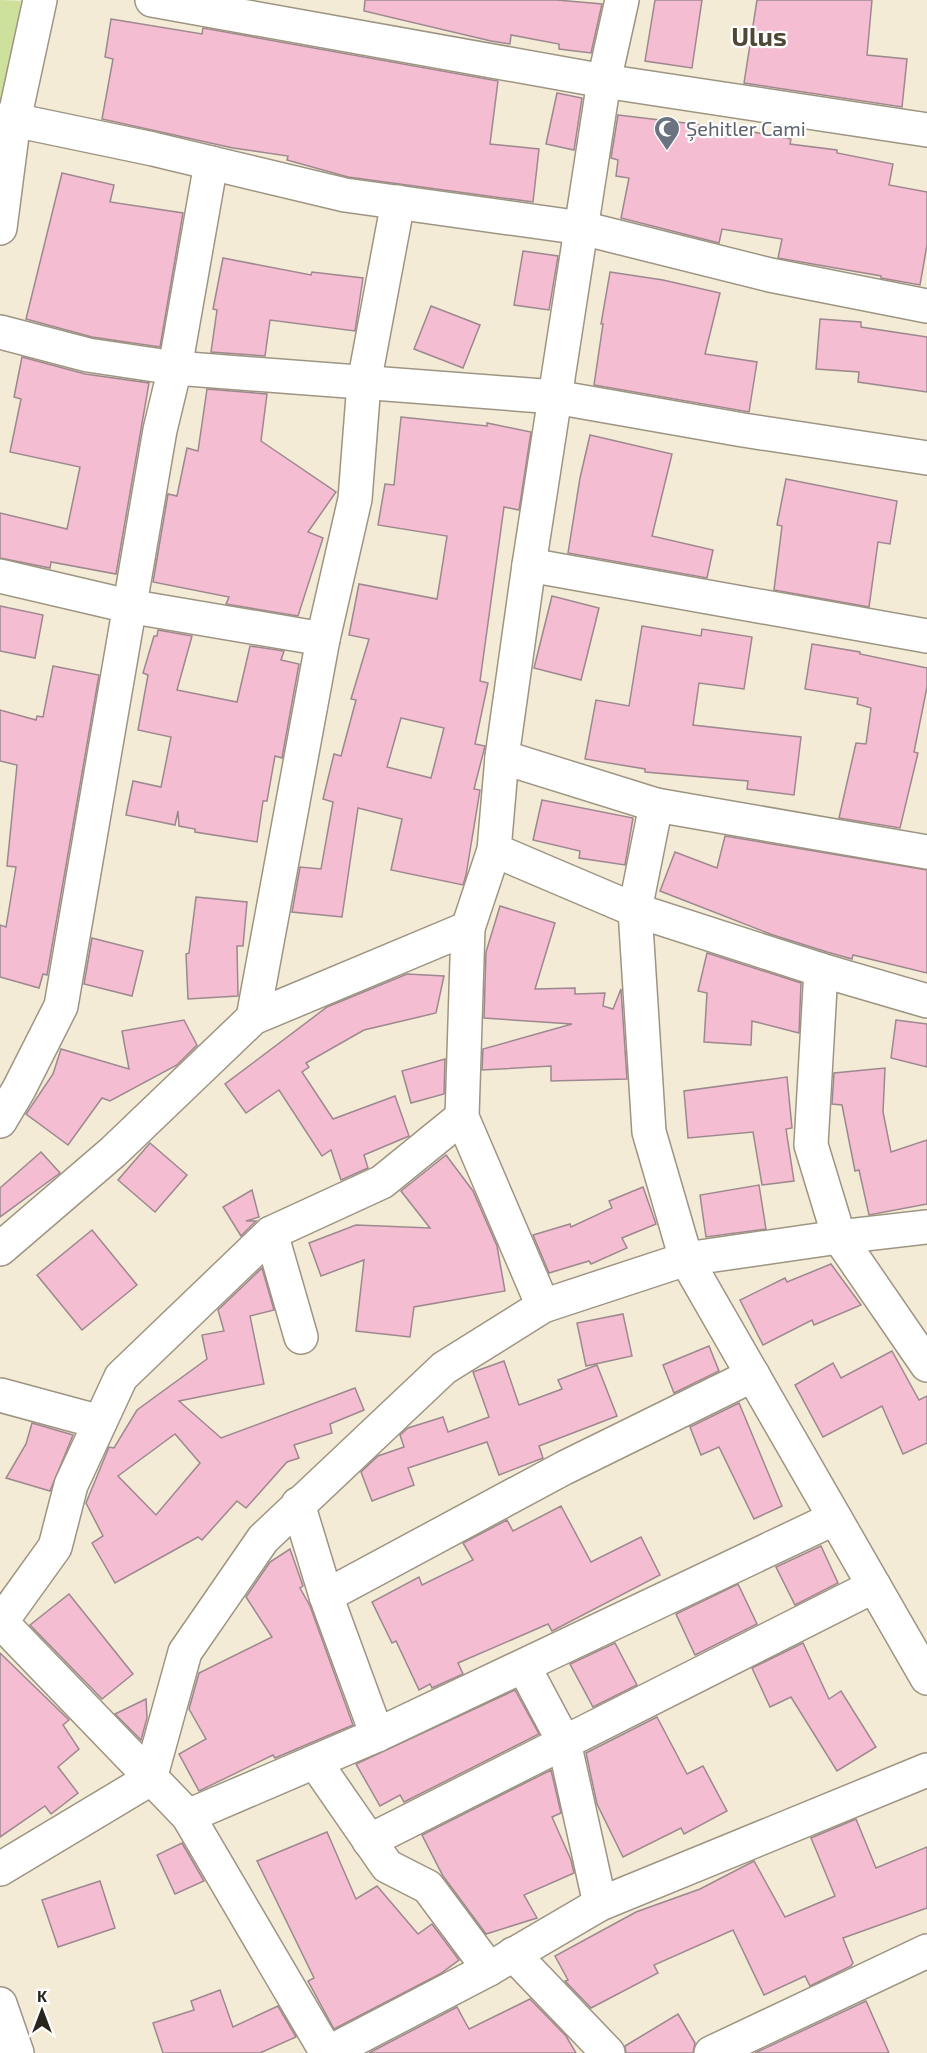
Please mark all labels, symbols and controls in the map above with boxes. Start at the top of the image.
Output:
district label: Ulus [731,20,787,51]
mosque icon: Şehitler Cami [652,114,682,152]
place label: Şehitler Cami [686,116,806,141]
north arrow [12,1981,72,2041]
text: K [37,1986,48,2005]

